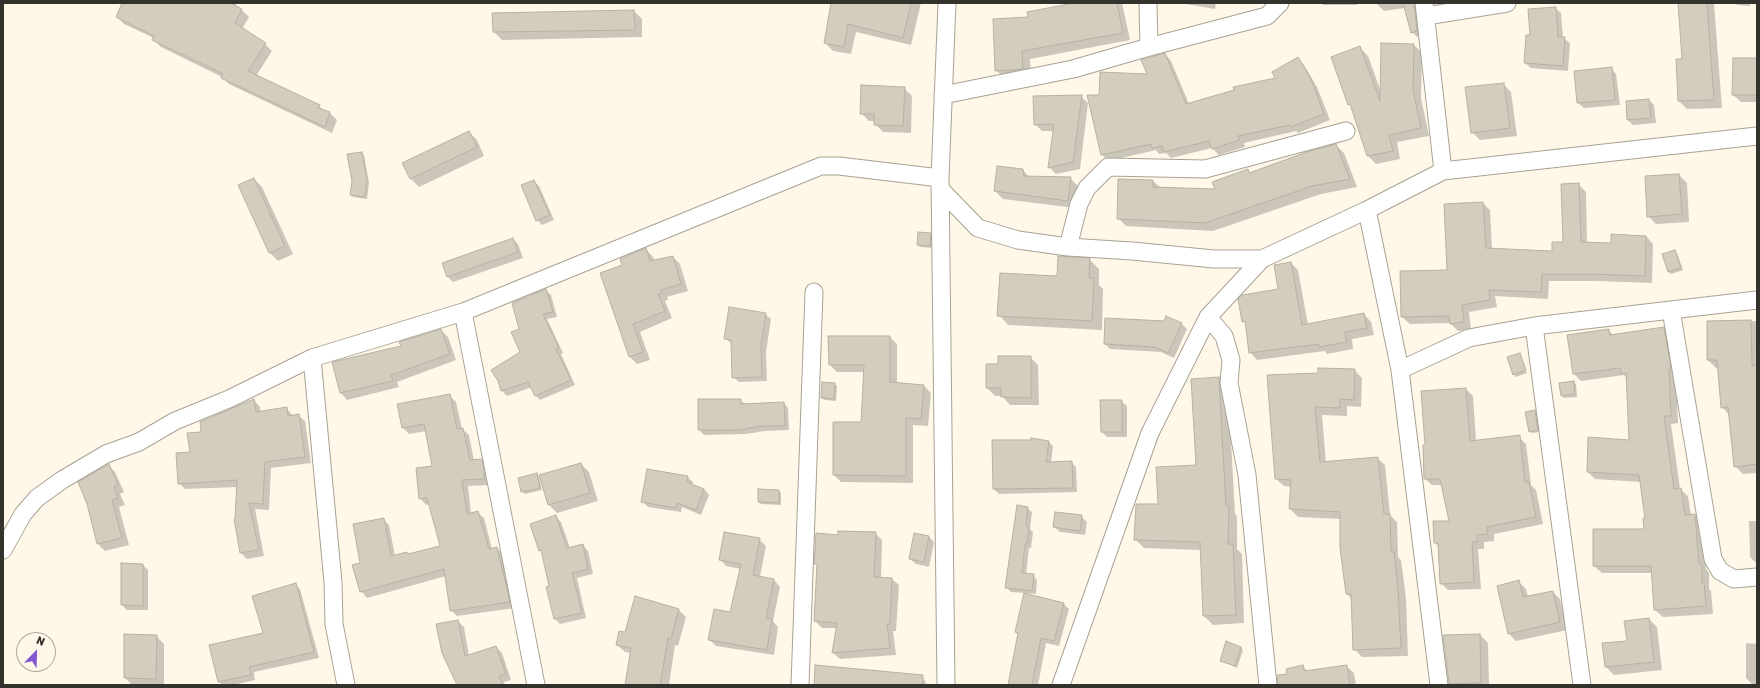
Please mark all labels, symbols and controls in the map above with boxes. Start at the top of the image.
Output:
north arrow [16,632,56,672]
text: N [34,634,47,649]

